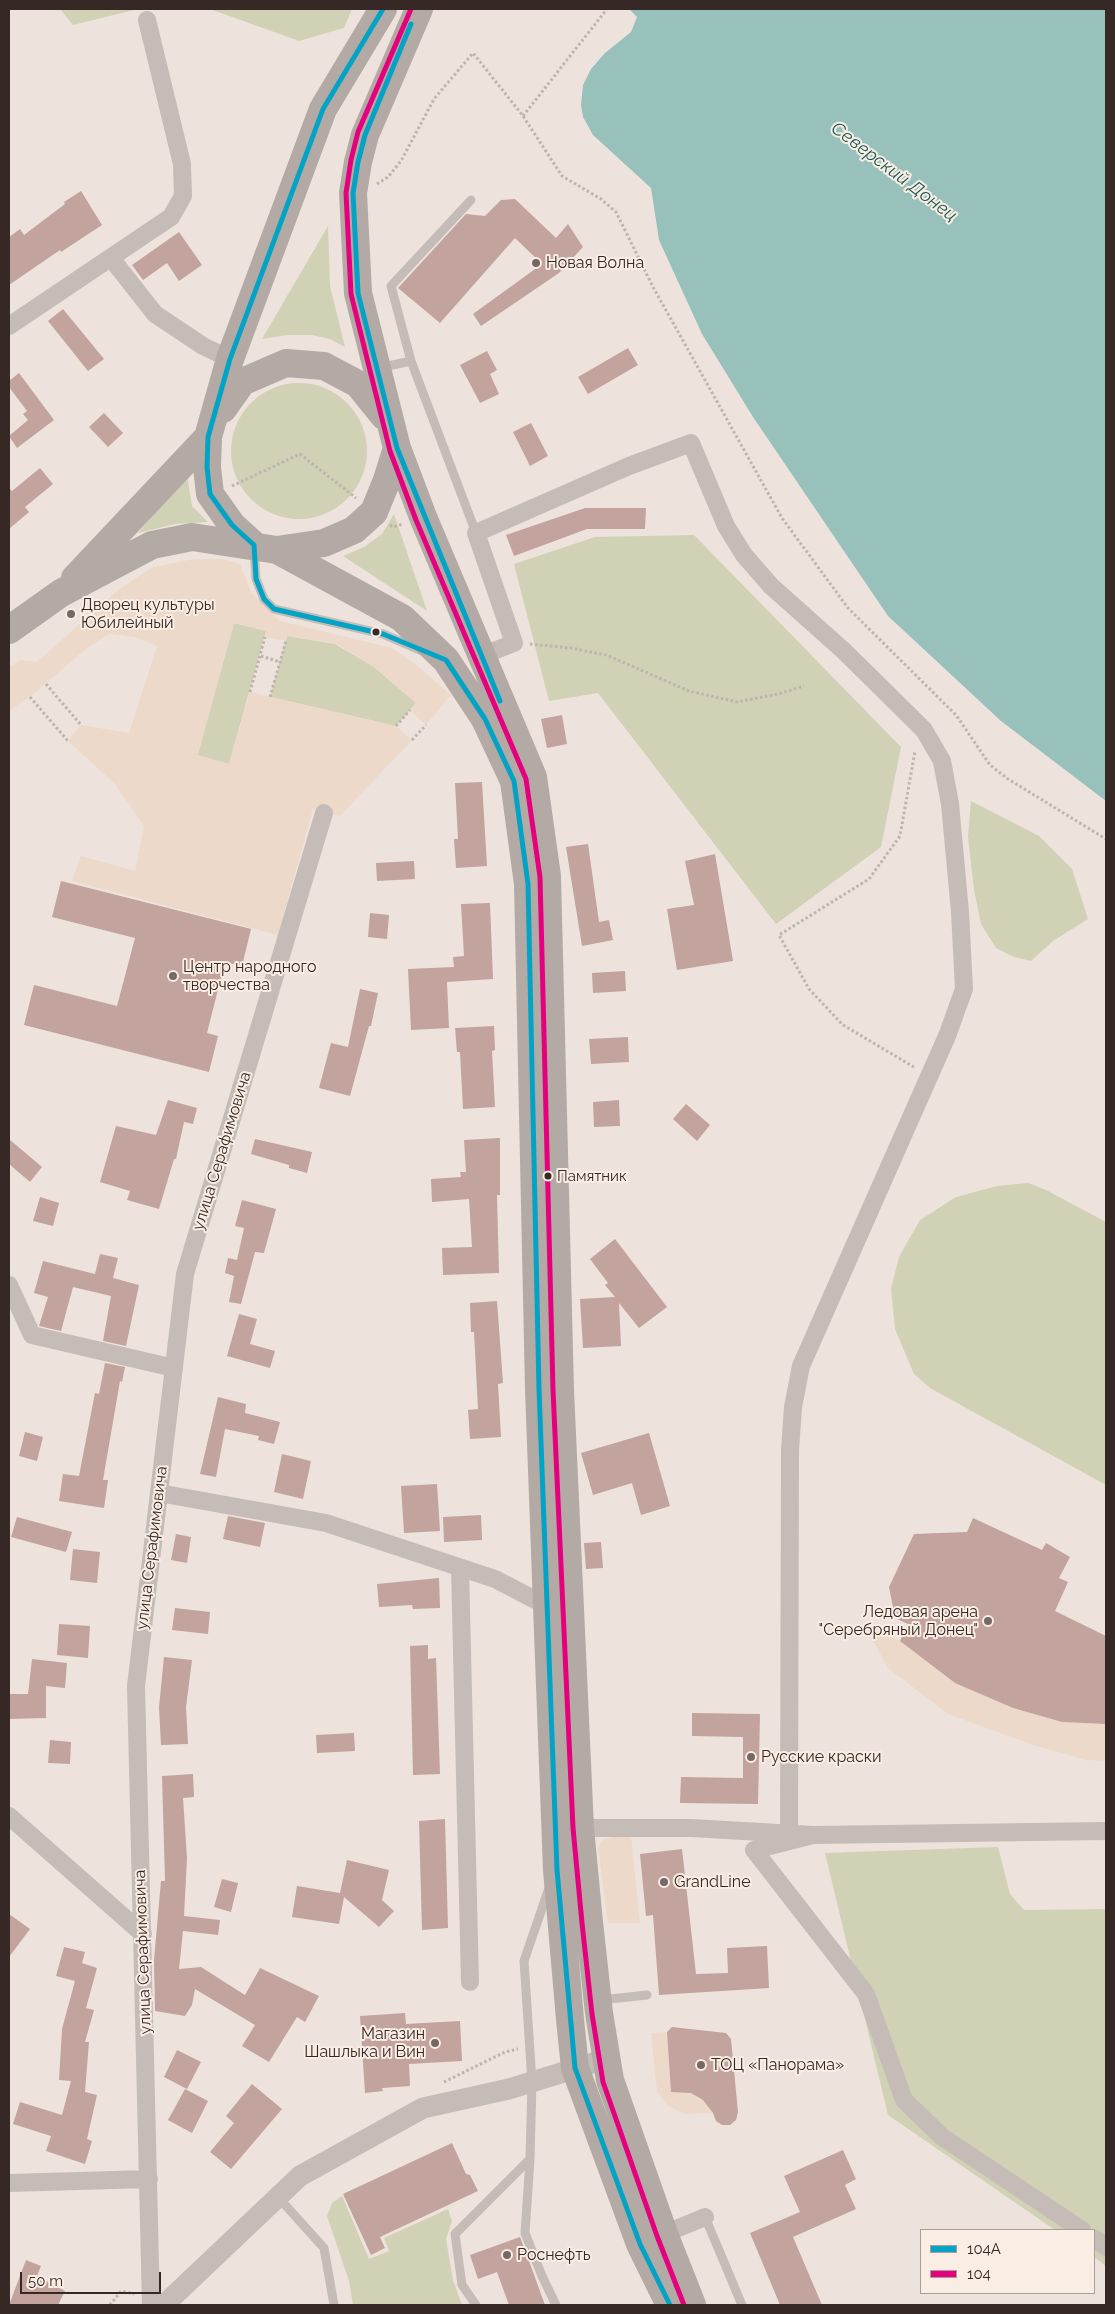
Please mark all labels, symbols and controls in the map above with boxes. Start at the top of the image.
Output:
water label: Северский Донец [827,117,961,227]
place label: Новая Волна [546,253,644,273]
marker: Новая Волна [530,257,542,269]
place label: Дворец культуры Юбилейный [81,595,215,633]
marker: Дворец культуры Юбилейный [65,608,77,620]
unlabelled marker [371,627,381,637]
place label: Центр народного творчества [183,957,317,995]
marker: Центр народного творчества [167,970,179,982]
street label: улица Серафимовича [189,1069,255,1233]
place label: Памятник [557,1167,627,1185]
marker: Памятник [543,1171,553,1181]
street label: улица Серафимовича [132,1465,172,1631]
place label: Ледовая арена "Серебряный Донец" [819,1602,978,1640]
marker: Ледовая арена "Серебряный Донец" [982,1615,994,1627]
place label: Русские краски [761,1747,882,1767]
marker: Русские краски [745,1751,757,1763]
street label: улица Серафимовича [131,1869,155,2035]
place label: GrandLine [674,1872,751,1892]
marker: GrandLine [658,1876,670,1888]
place label: Магазин Шашлыка и Вин [304,2024,425,2062]
marker: Магазин Шашлыка и Вин [429,2037,441,2049]
place label: ТОЦ «Панорама» [711,2055,844,2075]
marker: ТОЦ «Панорама» [695,2059,707,2071]
legend [920,2229,1095,2294]
text: 104А [967,2240,1001,2258]
place label: Роснефть [517,2245,591,2265]
marker: Роснефть [501,2249,513,2261]
scale bar [22,2262,164,2294]
text: 104 [967,2265,991,2283]
text: 50 m [28,2272,63,2290]

